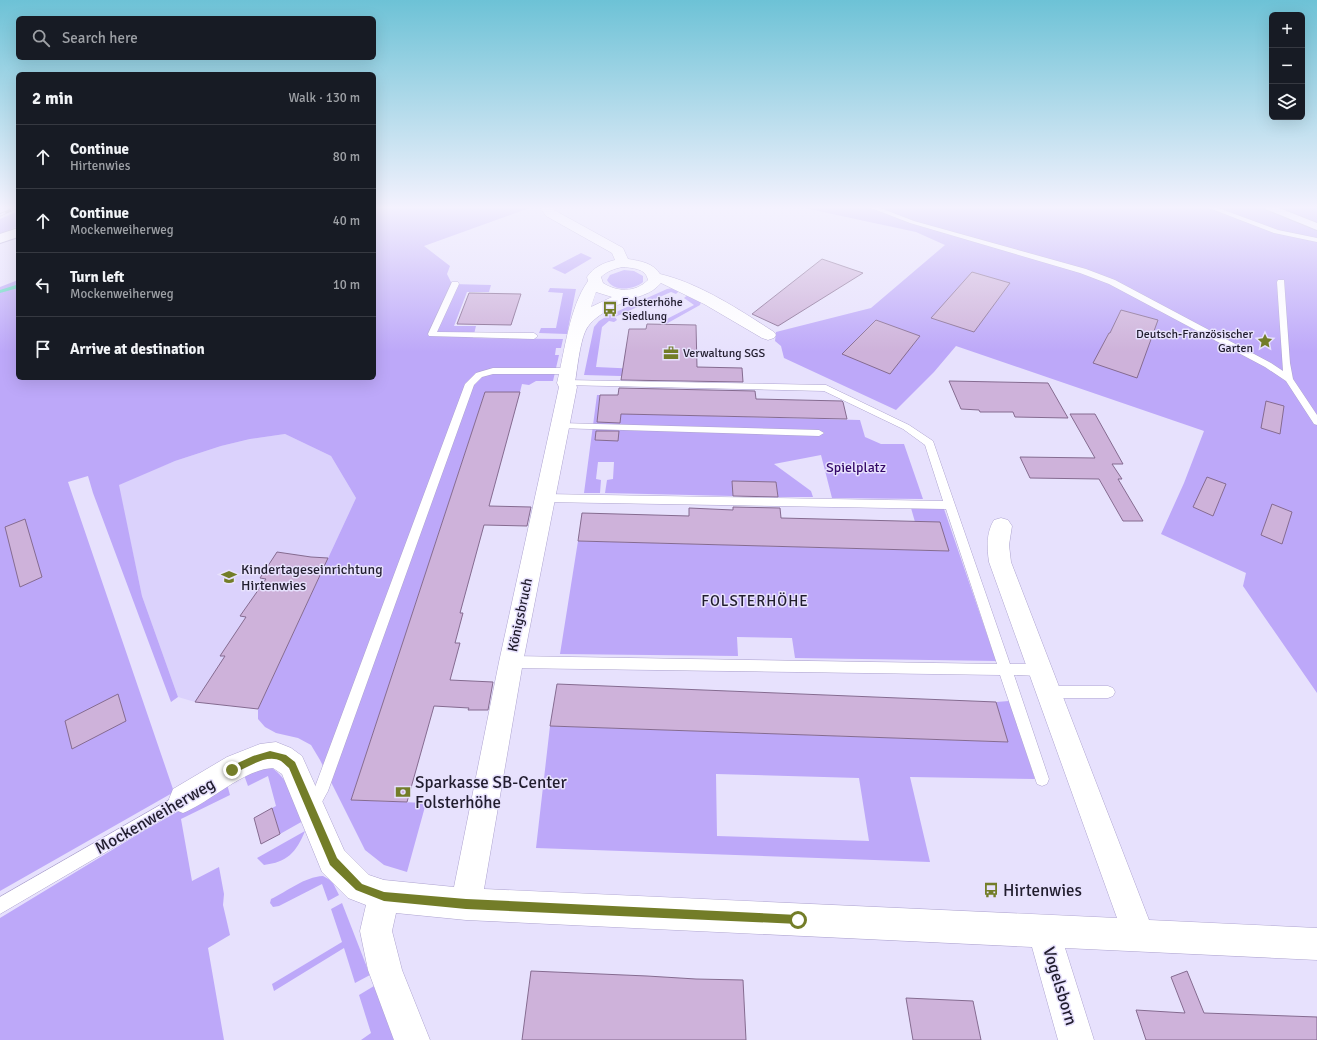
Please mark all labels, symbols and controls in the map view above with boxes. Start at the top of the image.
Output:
map controls [1269,12,1305,120]
button: + [1269,12,1305,48]
search box [16,16,376,60]
icon: search [30,27,52,49]
text: Search here [62,29,138,47]
button: − [1269,48,1305,84]
button: layers [1269,84,1305,120]
text: 2 min [32,88,73,109]
text: Walk · 130 m [289,90,360,106]
text: Continue [70,140,129,158]
icon: ahead [32,146,54,168]
text: 80 m [333,149,360,165]
text: Hirtenwies [70,158,130,174]
text: Continue [70,204,129,222]
icon: ahead [32,210,54,232]
text: 40 m [333,213,360,229]
text: Mockenweiherweg [70,222,174,238]
text: Turn left [70,268,124,286]
icon: left [32,274,54,296]
text: 10 m [333,277,360,293]
text: Mockenweiherweg [70,286,174,302]
place label: Folsterhöhe Siedlung [622,295,683,324]
bus stop icon: Folsterhöhe Siedlung [601,300,619,318]
place label: Deutsch-Französischer Garten [1136,327,1254,356]
place icon: Deutsch-Französischer Garten [1256,332,1274,350]
icon: arrive [32,338,54,360]
text: Arrive at destination [70,340,205,358]
office icon: Verwaltung SGS [662,344,680,362]
place label: Verwaltung SGS [683,346,766,361]
park label: Spielplatz [826,459,886,476]
place label: Kindertageseinrichtung Hirtenwies [241,561,383,594]
school or university icon: Kindertageseinrichtung Hirtenwies [220,568,238,586]
street label: Königsbruch [504,577,536,653]
district label: FOLSTERHÖHE [701,592,809,610]
route end [223,761,241,779]
place label: Sparkasse SB-Center Folsterhöhe [415,772,568,813]
street label: Mockenweiherweg [91,773,219,859]
bank icon: Sparkasse SB-Center Folsterhöhe [394,783,412,801]
place label: Hirtenwies [1003,880,1082,901]
bus stop icon: Hirtenwies [982,881,1000,899]
route start [789,911,807,929]
street label: Vogelsborn [1038,944,1082,1028]

